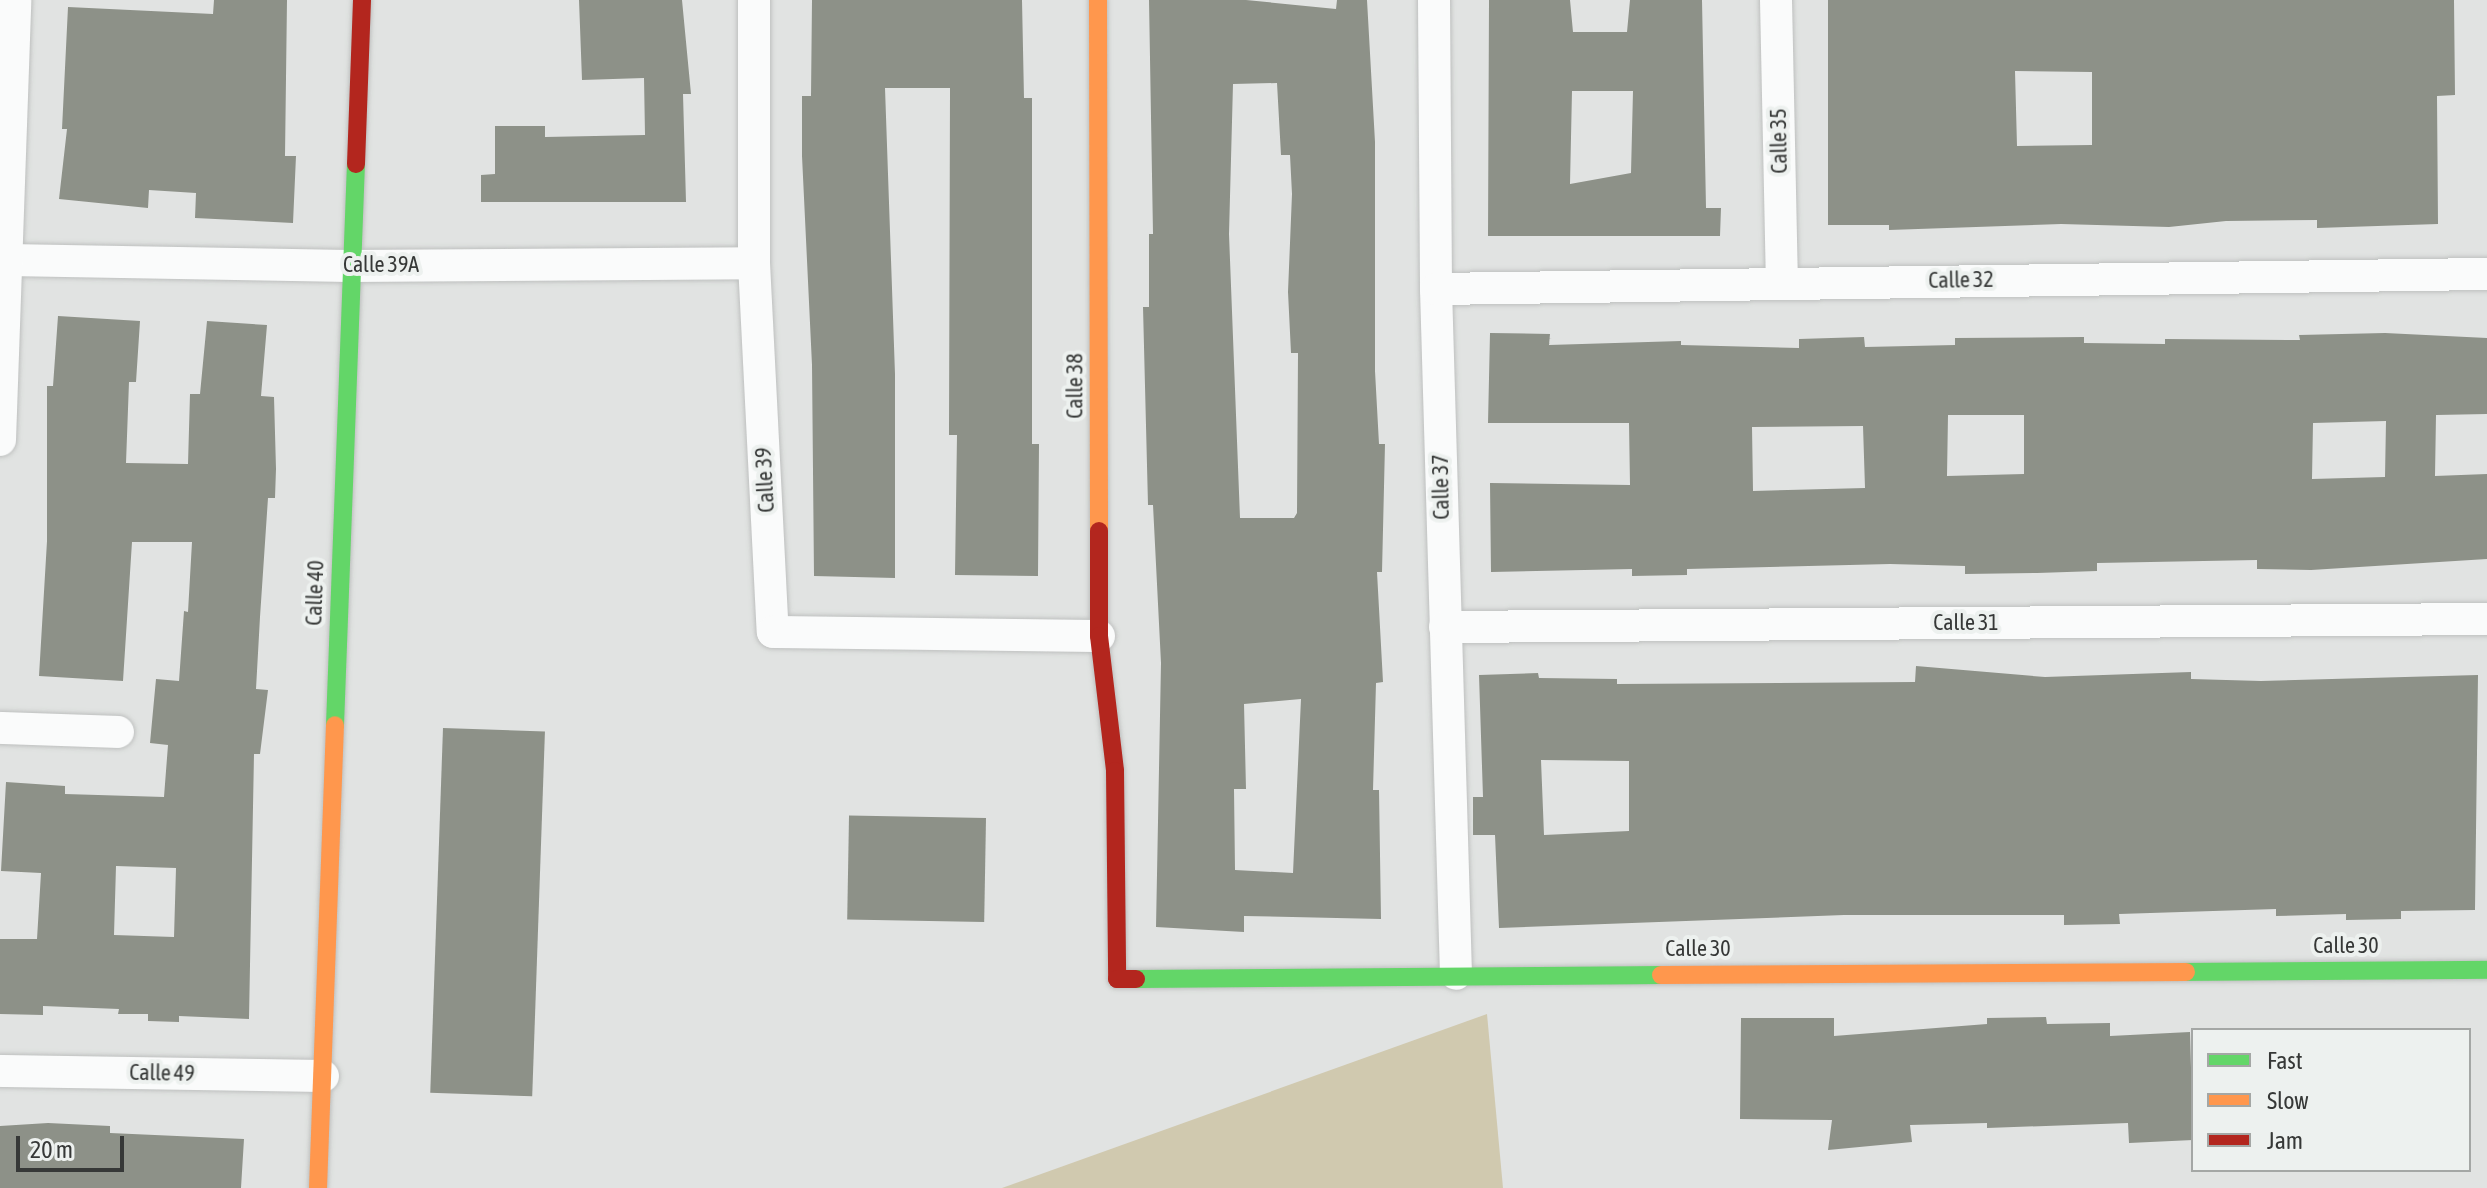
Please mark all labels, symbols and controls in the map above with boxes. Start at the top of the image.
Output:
street label: Calle 35 [1765,108,1793,174]
street label: Calle 39A [343,252,419,278]
street label: Calle 32 [1928,266,1994,294]
street label: Calle 38 [1062,353,1088,419]
street label: Calle 39 [750,447,780,513]
street label: Calle 37 [1427,454,1455,520]
street label: Calle 40 [301,560,329,626]
street label: Calle 31 [1933,610,1999,636]
street label: Calle 30 [2313,933,2379,959]
street label: Calle 30 [1665,936,1731,962]
legend [2191,1028,2471,1172]
text: Fast [2267,1047,2303,1074]
street label: Calle 49 [129,1059,195,1087]
text: Slow [2267,1087,2309,1114]
scale bar [20,1120,128,1170]
text: Jam [2267,1127,2303,1154]
text: 20 m [30,1136,73,1163]

